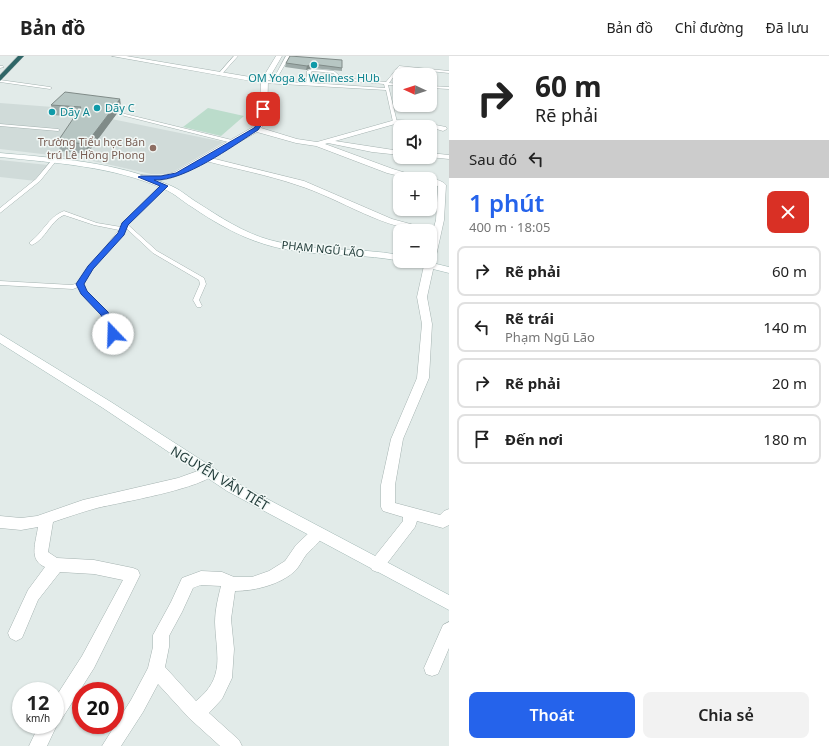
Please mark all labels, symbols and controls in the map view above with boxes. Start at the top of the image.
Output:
text: Bản đồ [20,15,85,41]
text: Bản đồ [607,18,653,37]
text: Chỉ đường [675,18,744,37]
text: Đã lưu [766,18,809,37]
marker: OM Yoga & Wellness HUb [309,60,319,70]
text: 60 m [535,67,602,105]
north arrow [393,68,437,112]
map controls [393,68,437,268]
place label: OM Yoga & Wellness HUb [248,70,380,85]
icon: right [469,72,521,124]
pin [246,92,280,126]
icon: arrive [252,98,274,120]
place label: Dãy C [105,100,135,115]
marker: Dãy C [92,103,102,113]
text: Rẽ phải [535,103,598,127]
place label: Dãy A [60,104,91,119]
marker: Dãy A [47,107,57,117]
button: sound [393,120,437,164]
place label: Trường Tiểu học Bán trú Lê Hồng Phong [38,134,145,162]
marker: Trường Tiểu học Bán trú Lê Hồng Phong [148,143,158,153]
icon: left [525,148,547,170]
text: Sau đó [469,149,517,169]
button: + [393,172,437,216]
text: 1 phút [469,186,544,219]
button: close [767,191,809,233]
text: 400 m · 18:05 [469,218,550,236]
button: − [393,224,437,268]
street label: PHẠM NGŨ LÃO [281,237,365,260]
icon: right [471,260,493,282]
text: Rẽ phải [505,261,560,281]
text: 60 m [772,261,807,281]
text: Rẽ trái [505,308,554,328]
position arrow [92,313,134,355]
icon: left [471,316,493,338]
text: 140 m [763,317,807,337]
text: Phạm Ngũ Lão [505,328,595,346]
icon: right [471,372,493,394]
text: Rẽ phải [505,373,560,393]
text: 20 m [772,373,807,393]
icon: arrive [471,428,493,450]
text: Đến nơi [505,429,563,449]
text: 180 m [763,429,807,449]
street label: NGUYỄN VĂN TIẾT [168,442,273,515]
speed limit sign: 20 [72,682,124,734]
text: 12 [27,689,49,716]
button: Thoát [469,692,635,738]
button: Chia sẻ [643,692,809,738]
text: km/h [26,711,50,725]

